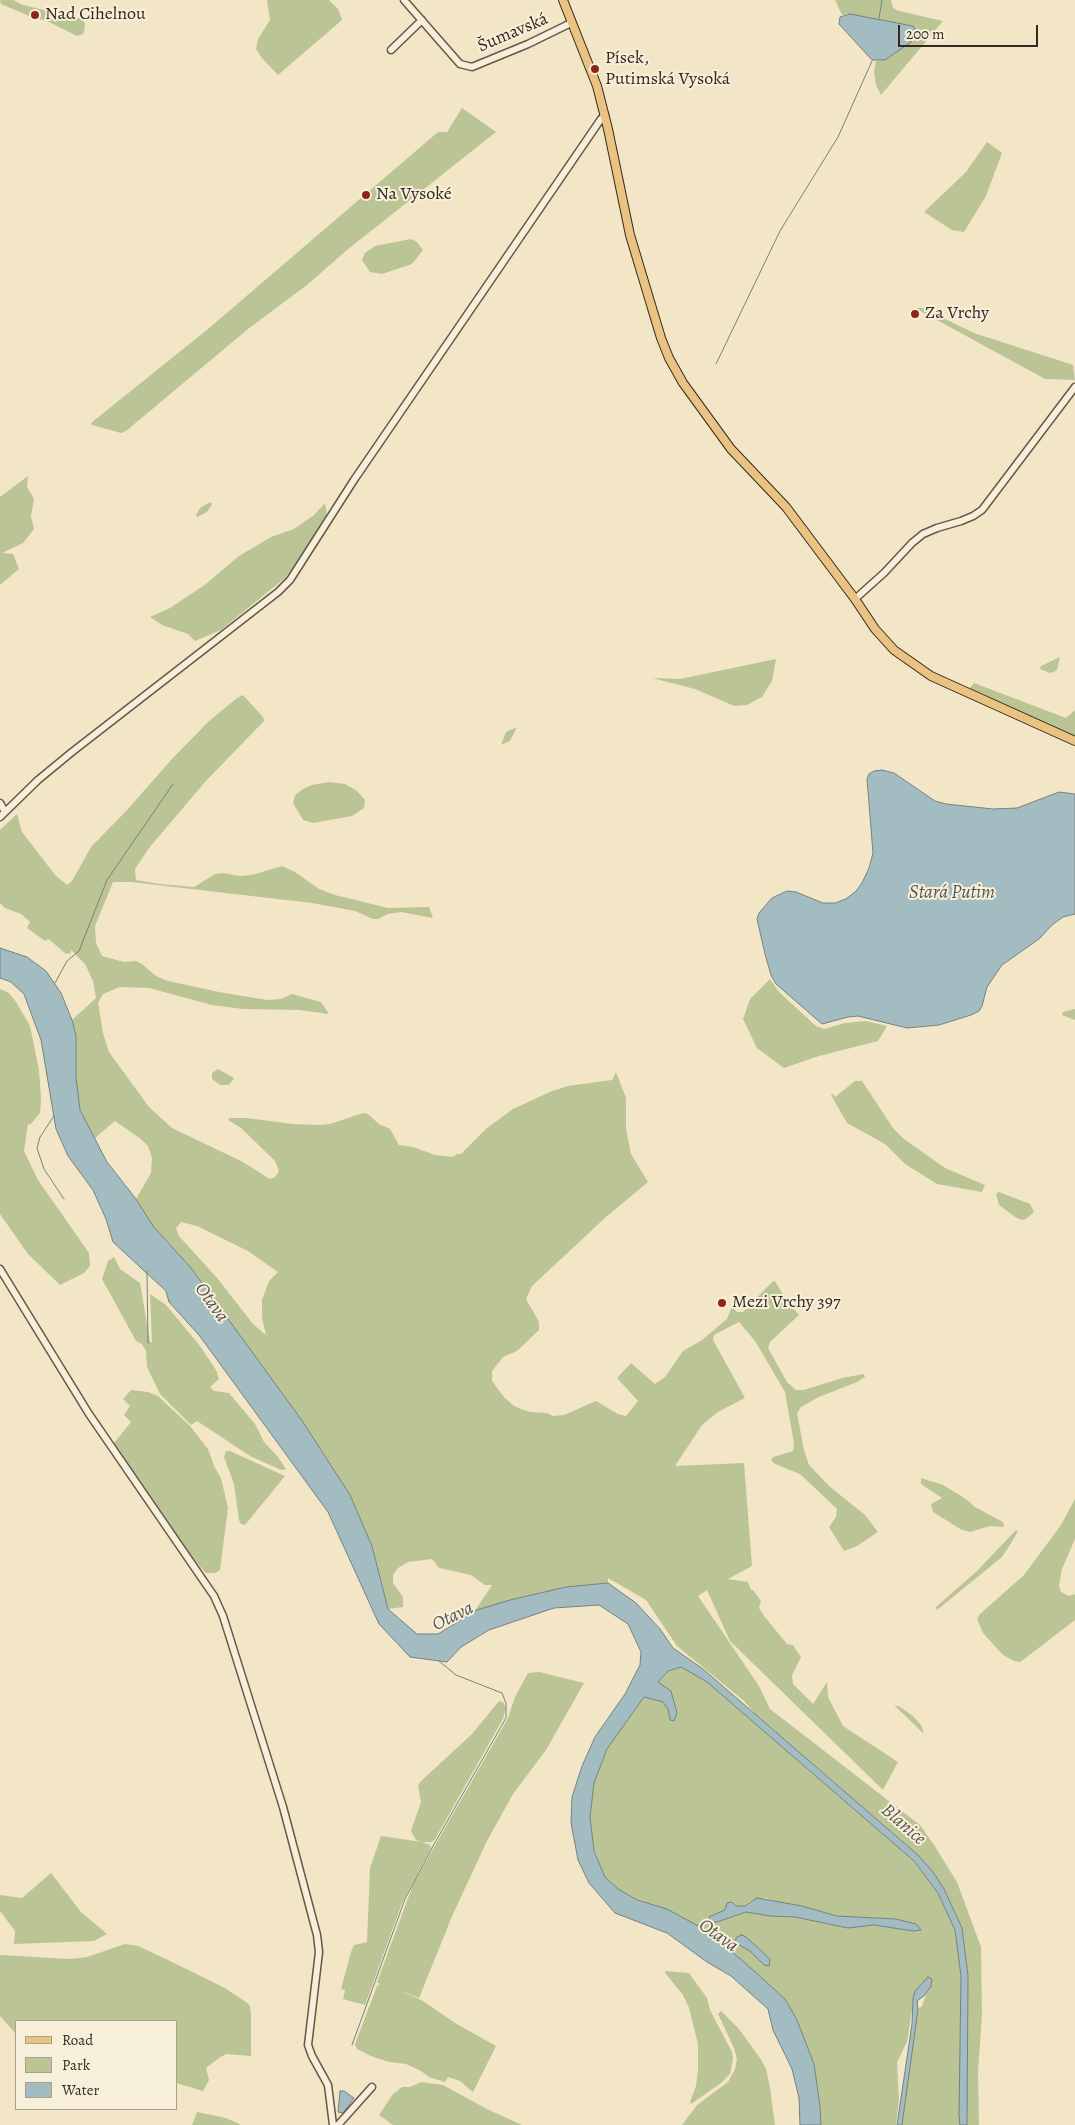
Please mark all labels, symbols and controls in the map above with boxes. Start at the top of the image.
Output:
place label: Nad Cihelnou [45,4,146,26]
street label: Šumavská [474,8,552,58]
marker: Nad Cihelnou [29,9,41,21]
scale bar [900,15,1040,47]
text: 200 m [906,24,945,44]
place label: Písek, Putimská Vysoká [605,48,730,90]
marker: Písek, Putimská Vysoká [589,63,601,75]
place label: Na Vysoké [376,184,452,206]
marker: Na Vysoké [360,189,372,201]
place label: Za Vrchy [925,303,989,325]
marker: Za Vrchy [909,308,921,320]
water label: Stará Putim [909,882,995,904]
water label: Otava [189,1279,233,1327]
place label: Mezi Vrchy 397 [732,1292,841,1314]
marker: Mezi Vrchy 397 [716,1297,728,1309]
water label: Otava [429,1597,477,1637]
water label: Blanice [876,1799,930,1851]
water label: Otava [694,1914,742,1958]
legend [15,2020,178,2110]
text: Road [62,2030,93,2050]
text: Park [62,2055,90,2075]
text: Water [62,2080,99,2100]

